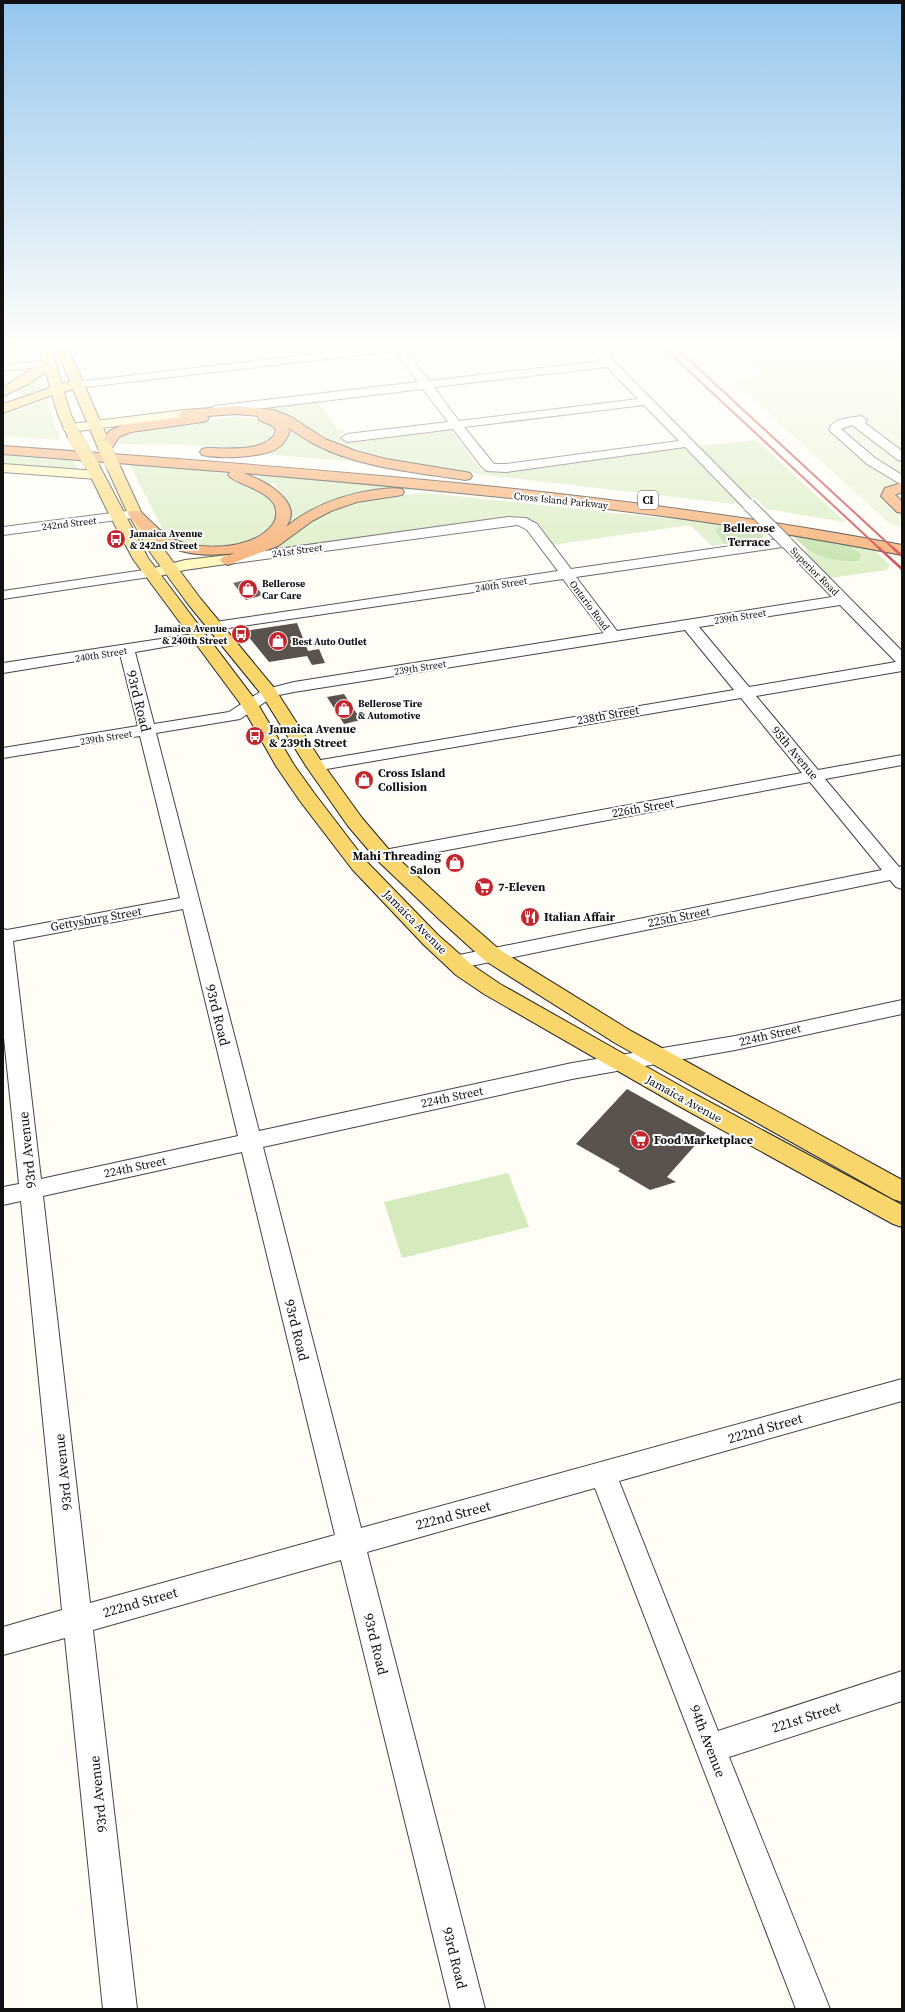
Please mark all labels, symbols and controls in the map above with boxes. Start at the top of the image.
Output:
street label: Cross Island Parkway [513,489,610,512]
road number: CI [638,491,658,509]
street label: 242nd Street [41,514,98,533]
district label: Bellerose Terrace [723,520,775,550]
place label: Jamaica Avenue & 242nd Street [129,527,203,552]
bus stop icon: Jamaica Avenue & 242nd Street [105,528,127,550]
street label: 241st Street [271,540,324,560]
street label: Superior Road [788,544,842,599]
street label: 240th Street [474,574,529,595]
place label: Bellerose Car Care [262,577,305,602]
shop icon: Bellerose Car Care [237,578,259,600]
street label: Ontario Road [567,578,613,633]
street label: 239th Street [713,606,768,627]
place label: Jamaica Avenue & 240th Street [153,622,227,647]
bus stop icon: Jamaica Avenue & 240th Street [230,623,252,645]
shop icon: Best Auto Outlet [267,630,289,652]
place label: Best Auto Outlet [292,635,367,648]
street label: 240th Street [74,644,129,665]
street label: 239th Street [393,657,448,678]
street label: 93rd Road [122,668,156,734]
place label: Bellerose Tire & Automotive [358,697,422,722]
shop icon: Bellerose Tire & Automotive [333,698,355,720]
street label: 238th Street [576,702,640,728]
place label: Jamaica Avenue & 239th Street [268,721,356,751]
street label: 95th Avenue [768,723,822,783]
bus stop icon: Jamaica Avenue & 239th Street [244,725,266,747]
street label: 239th Street [79,727,134,748]
place label: Cross Island Collision [378,765,446,795]
shop icon: Cross Island Collision [353,769,375,791]
street label: 226th Street [611,795,675,821]
place label: Mahi Threading Salon [353,848,442,878]
shop icon: Mahi Threading Salon [444,852,466,874]
supermarket icon: 7-Eleven [473,876,495,898]
place label: 7-Eleven [498,879,546,895]
street label: Jamaica Avenue [379,886,451,958]
street label: Gettysburg Street [49,903,143,935]
street label: 225th Street [647,903,712,931]
restaurant icon: Italian Affair [519,906,541,928]
place label: Italian Affair [544,909,615,925]
street label: 93rd Road [201,982,235,1048]
street label: 224th Street [738,1020,803,1050]
street label: Jamaica Avenue [642,1071,725,1127]
street label: 224th Street [420,1083,485,1111]
street label: 93rd Avenue [13,1111,41,1189]
supermarket icon: Food Marketplace [629,1129,651,1151]
place label: Food Marketplace [654,1132,753,1148]
street label: 224th Street [103,1153,168,1181]
street label: 93rd Road [280,1297,314,1363]
street label: 222nd Street [725,1408,805,1448]
street label: 93rd Avenue [49,1433,77,1511]
street label: 222nd Street [413,1495,493,1535]
street label: 222nd Street [100,1582,180,1622]
street label: 93rd Road [359,1611,393,1677]
street label: 221st Street [769,1696,843,1737]
street label: 94th Avenue [685,1702,731,1780]
street label: 93rd Avenue [84,1755,112,1833]
street label: 93rd Road [438,1925,472,1991]

